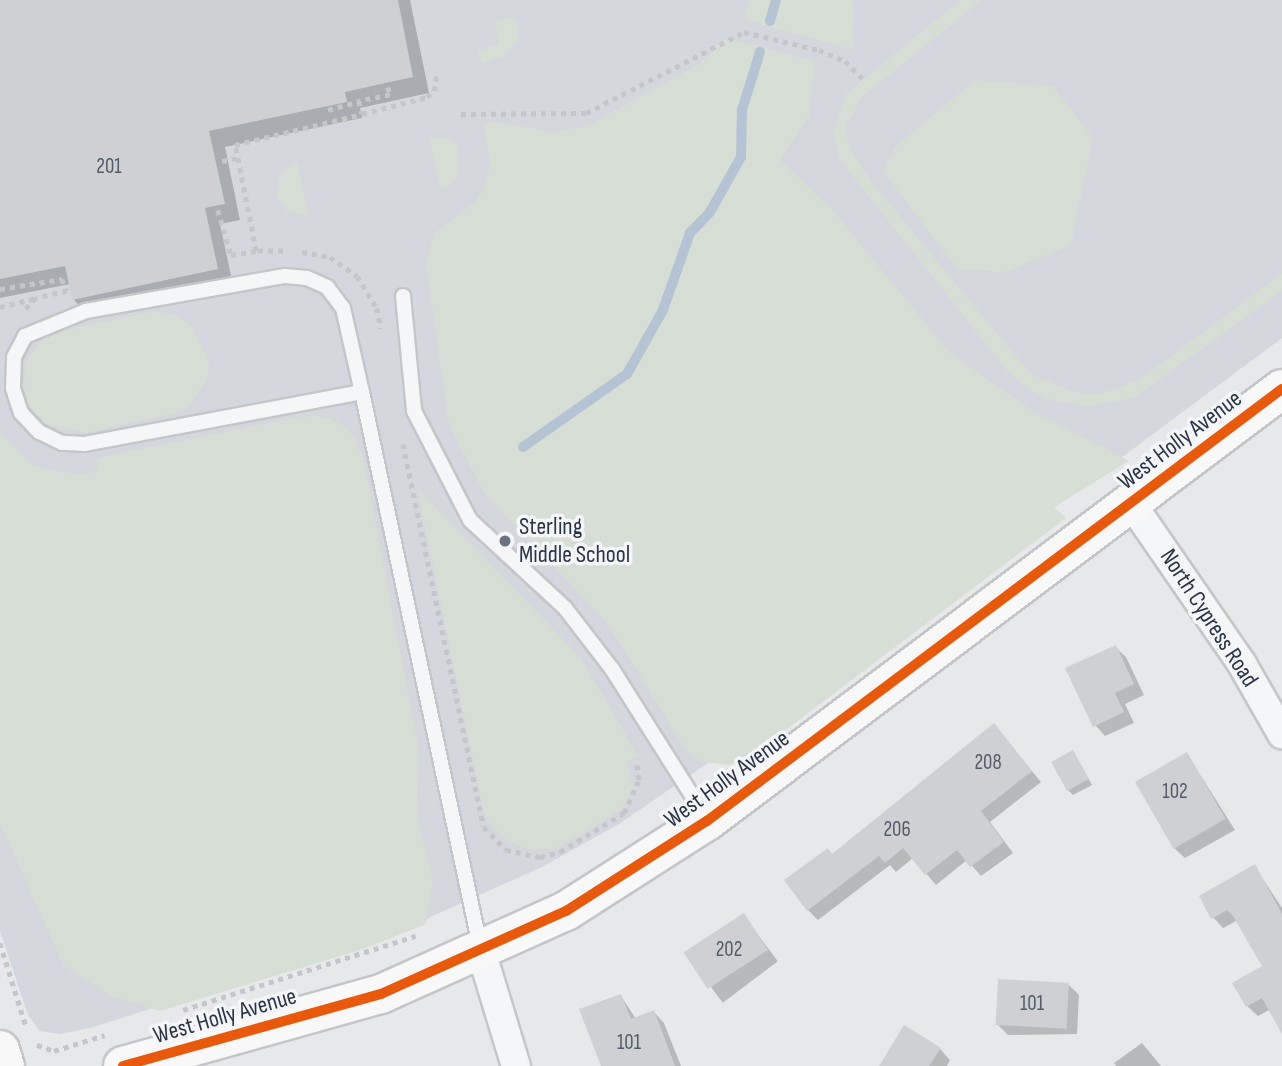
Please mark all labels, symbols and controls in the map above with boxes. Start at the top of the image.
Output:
house number: 201 [96,154,122,180]
street label: West Holly Avenue [1112,384,1248,496]
place label: Sterling Middle School [519,513,630,569]
marker: Sterling Middle School [497,533,513,549]
street label: North Cypress Road [1154,544,1264,692]
street label: West Holly Avenue [659,724,795,834]
house number: 208 [974,750,1002,776]
house number: 102 [1162,779,1188,805]
house number: 206 [883,817,911,843]
house number: 202 [716,937,742,963]
street label: West Holly Avenue [150,982,300,1050]
house number: 101 [1020,991,1044,1017]
house number: 101 [617,1030,641,1056]

